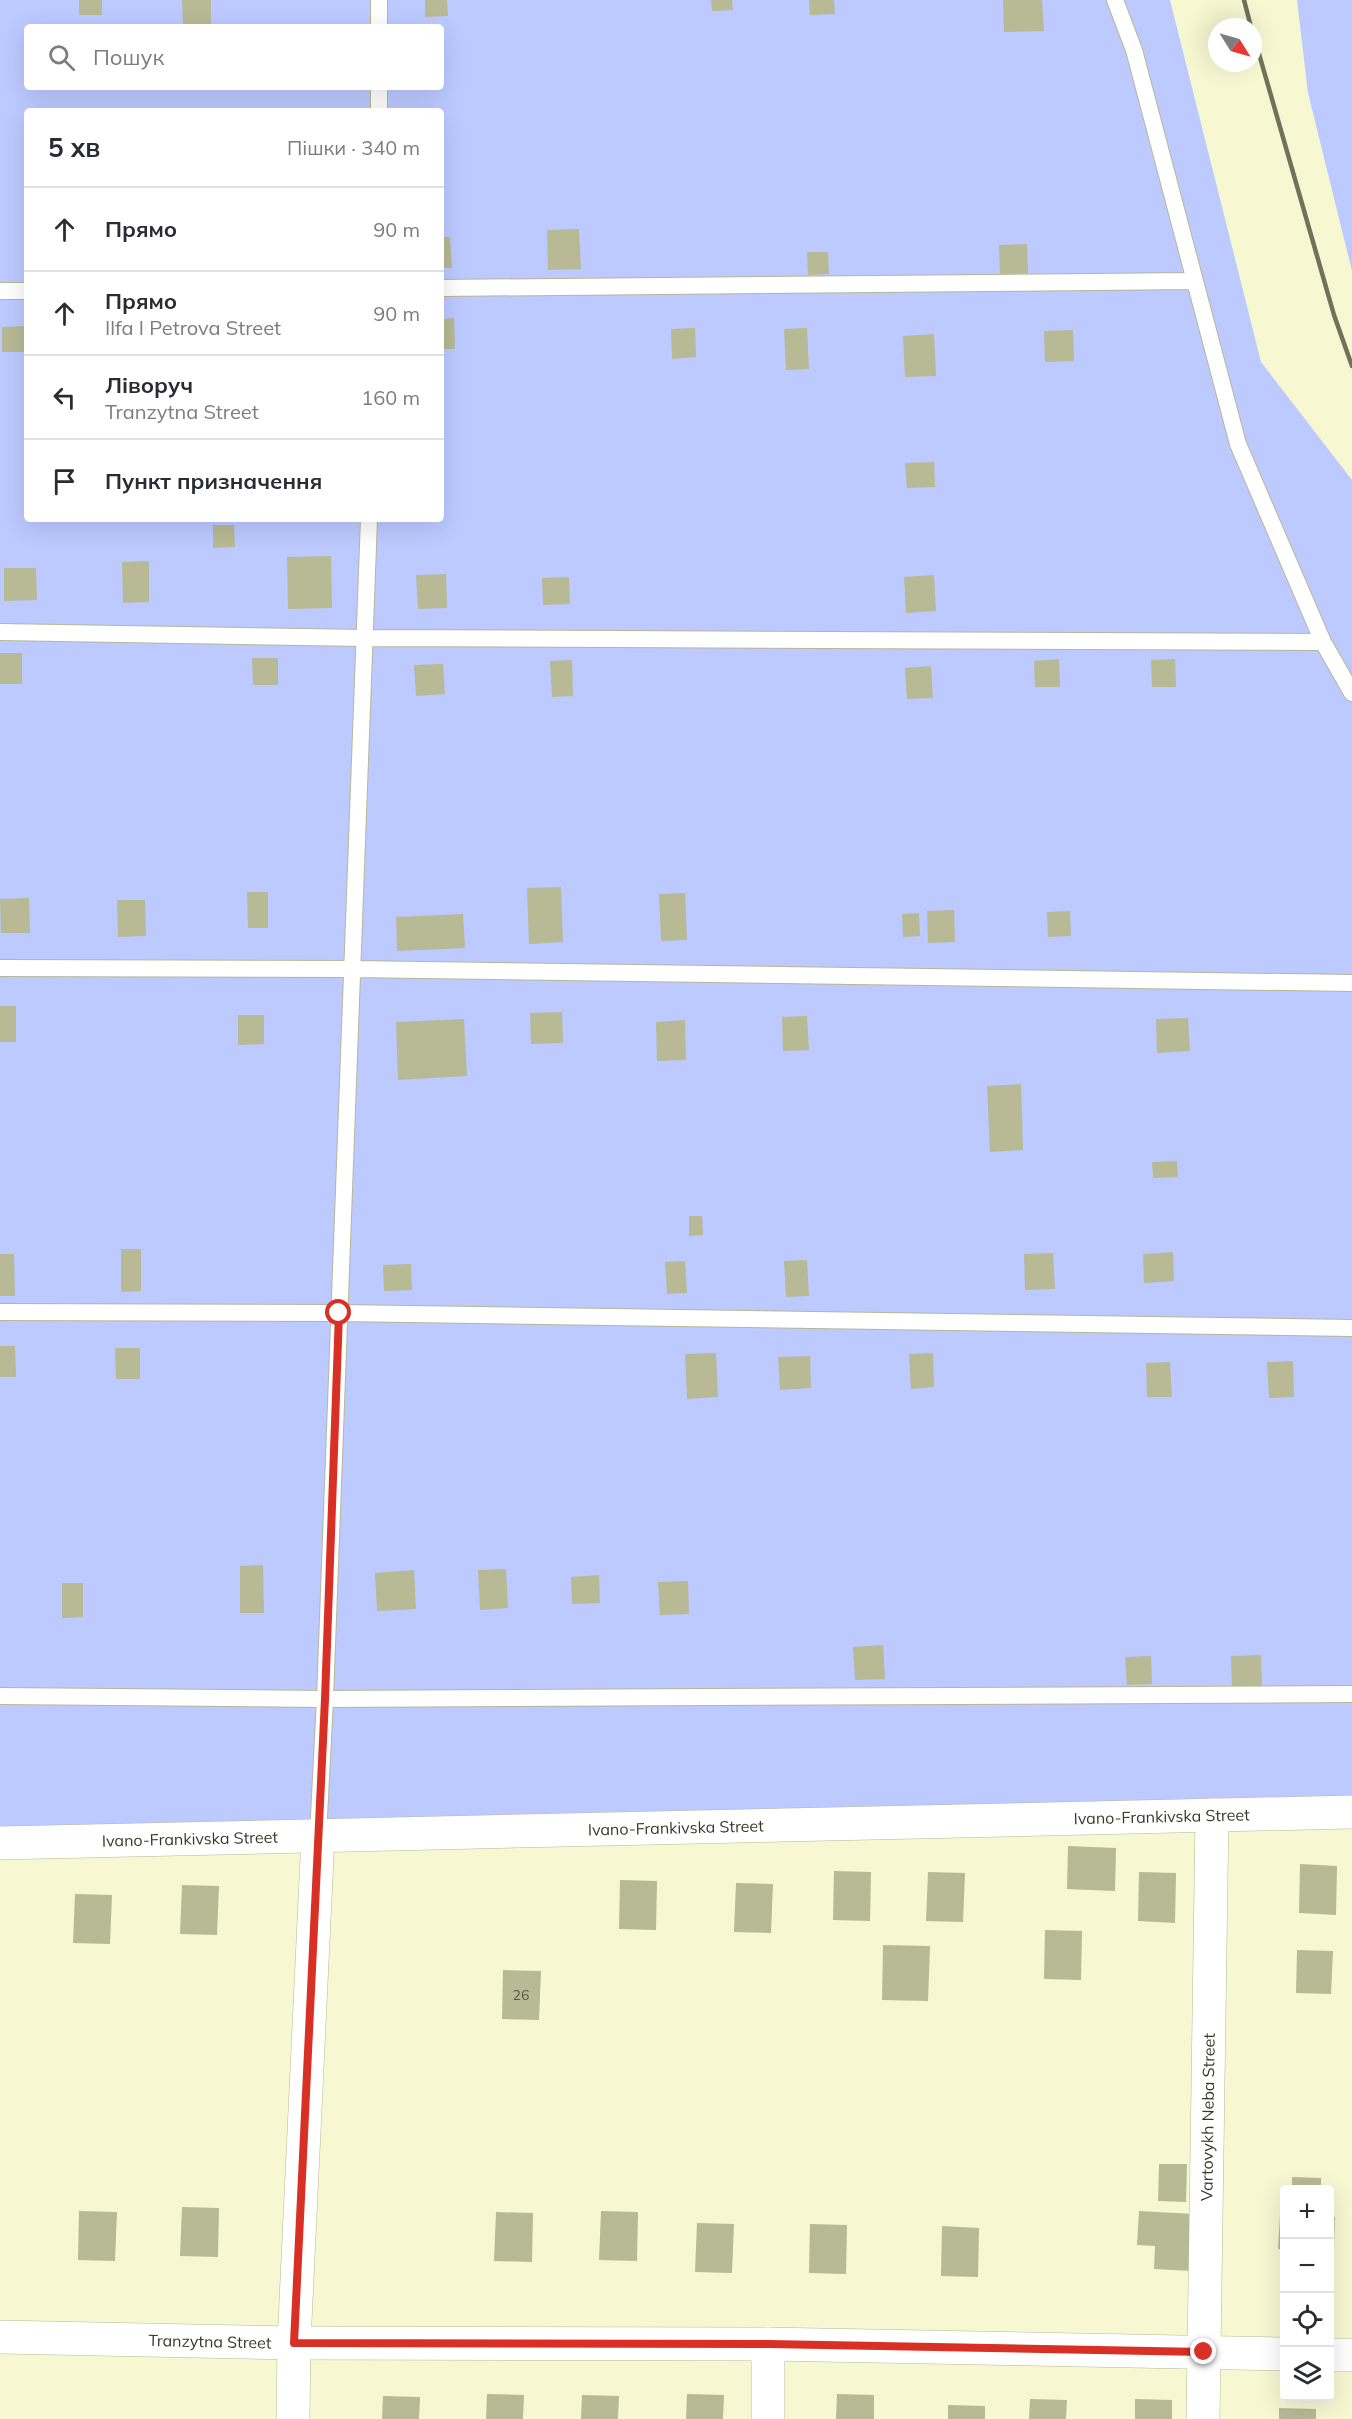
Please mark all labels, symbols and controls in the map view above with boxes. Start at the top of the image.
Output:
north arrow [1208,18,1262,72]
search box [24,24,444,90]
icon: search [45,41,78,74]
text: Пошук [93,43,164,71]
text: 5 хв [48,131,100,164]
text: Пішки · 340 m [287,135,420,160]
icon: ahead [48,213,81,246]
text: Прямо [105,215,177,243]
text: 90 m [373,217,420,242]
text: Прямо [105,287,177,315]
icon: ahead [48,297,81,330]
text: 90 m [373,301,420,326]
text: Ilfa I Petrova Street [105,315,281,340]
text: Ліворуч [105,371,193,399]
icon: left [48,381,81,414]
text: 160 m [361,385,420,410]
text: Tranzytna Street [105,399,259,424]
icon: arrive [48,465,81,498]
text: Пункт призначення [105,467,322,495]
route start [325,1299,351,1325]
street label: Ivano-Frankivska Street [1074,1804,1250,1828]
street label: Ivano-Frankivska Street [588,1815,764,1840]
street label: Ivano-Frankivska Street [102,1827,279,1851]
house number: 26 [513,1986,529,2004]
street label: Vartovykh Neba Street [1196,2032,1219,2201]
map controls [1280,2185,1334,2401]
button: + [1280,2185,1334,2239]
button: − [1280,2239,1334,2293]
button: locate [1280,2293,1334,2347]
street label: Tranzytna Street [148,2330,272,2353]
route end [1190,2338,1216,2364]
button: layers [1280,2347,1334,2401]

